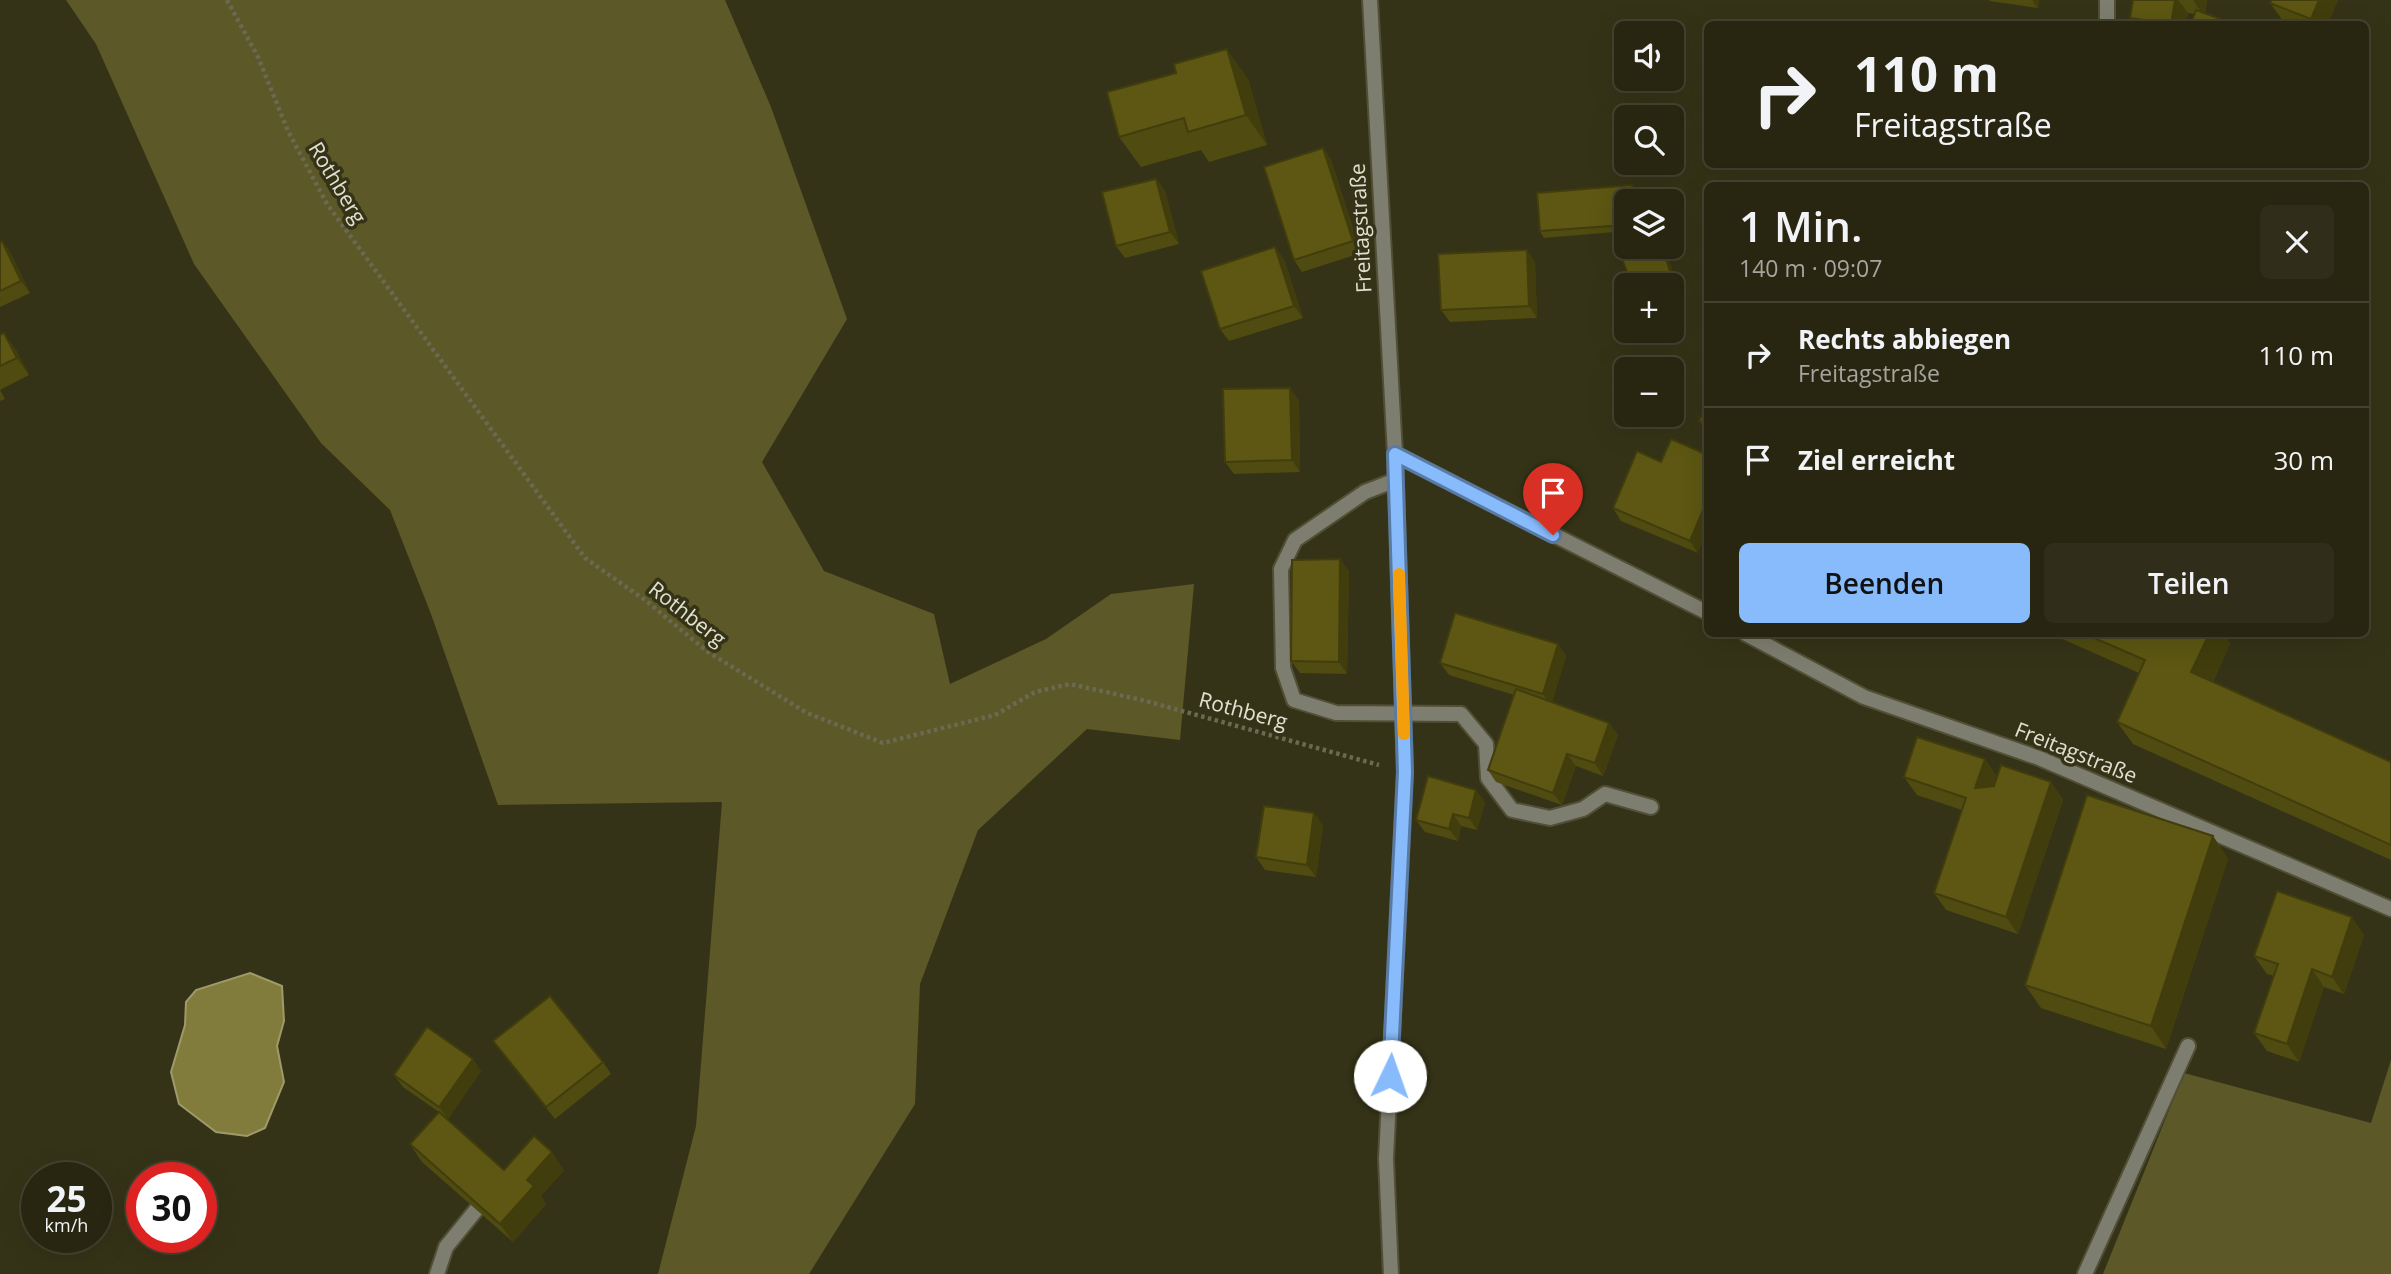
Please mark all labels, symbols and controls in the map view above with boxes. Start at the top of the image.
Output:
map controls [1614,21,1684,427]
button: sound [1614,21,1684,91]
text: 110 m [1854,40,1999,106]
icon: right [1739,49,1830,140]
text: Freitagstraße [1854,103,2052,146]
button: search [1614,105,1684,175]
street label: Rothberg [303,136,373,229]
street label: Freitagstraße [1343,163,1377,294]
button: layers [1614,189,1684,259]
text: 1 Min. [1739,197,1863,254]
button: close [2260,205,2334,279]
text: 140 m · 09:07 [1739,252,1882,284]
button: + [1614,273,1684,343]
text: Rechts abbiegen [1798,321,2011,357]
icon: right [1739,336,1777,374]
text: 110 m [2259,337,2334,373]
button: − [1614,357,1684,427]
text: Freitagstraße [1798,357,1940,389]
icon: arrive [1739,441,1777,479]
text: Ziel erreicht [1798,442,1955,478]
text: 30 m [2273,442,2334,478]
pin [1523,463,1583,535]
icon: arrive [1534,474,1572,512]
button: Beenden [1739,543,2030,623]
button: Teilen [2044,543,2334,623]
street label: Rothberg [643,574,732,652]
street label: Rothberg [1196,685,1291,735]
street label: Freitagstraße [2011,715,2142,789]
position arrow [1353,1039,1427,1113]
speed limit sign: 30 [126,1162,217,1253]
text: 25 [46,1175,87,1222]
text: km/h [45,1213,88,1237]

